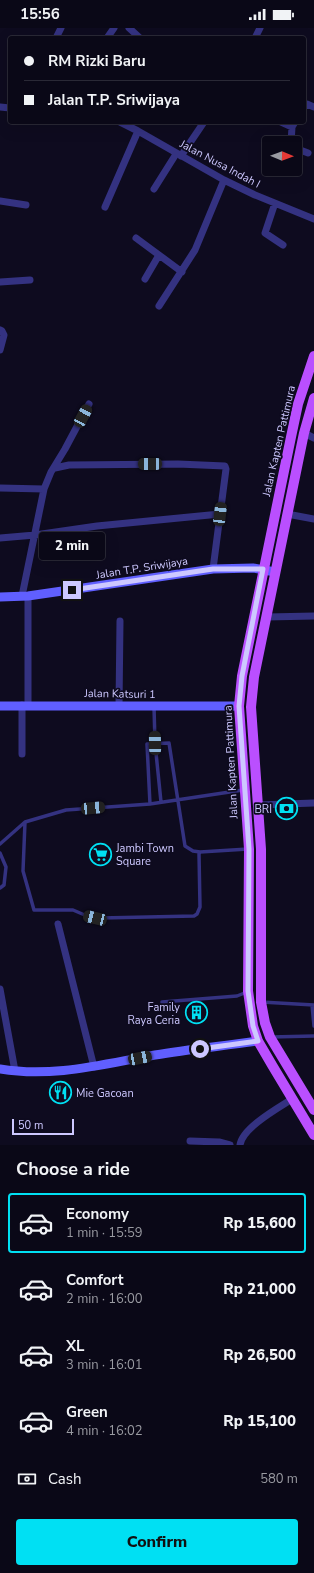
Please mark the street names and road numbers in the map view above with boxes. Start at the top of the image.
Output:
street label: Jalan Nusa Indah I [176,136,263,192]
street label: Jalan Kapten Pattimura [259,384,299,499]
street label: Jalan T.P. Sriwijaya [94,553,189,583]
street label: Jalan Katsuri 1 [83,686,156,702]
street label: Jalan Kapten Pattimura [221,705,242,820]

